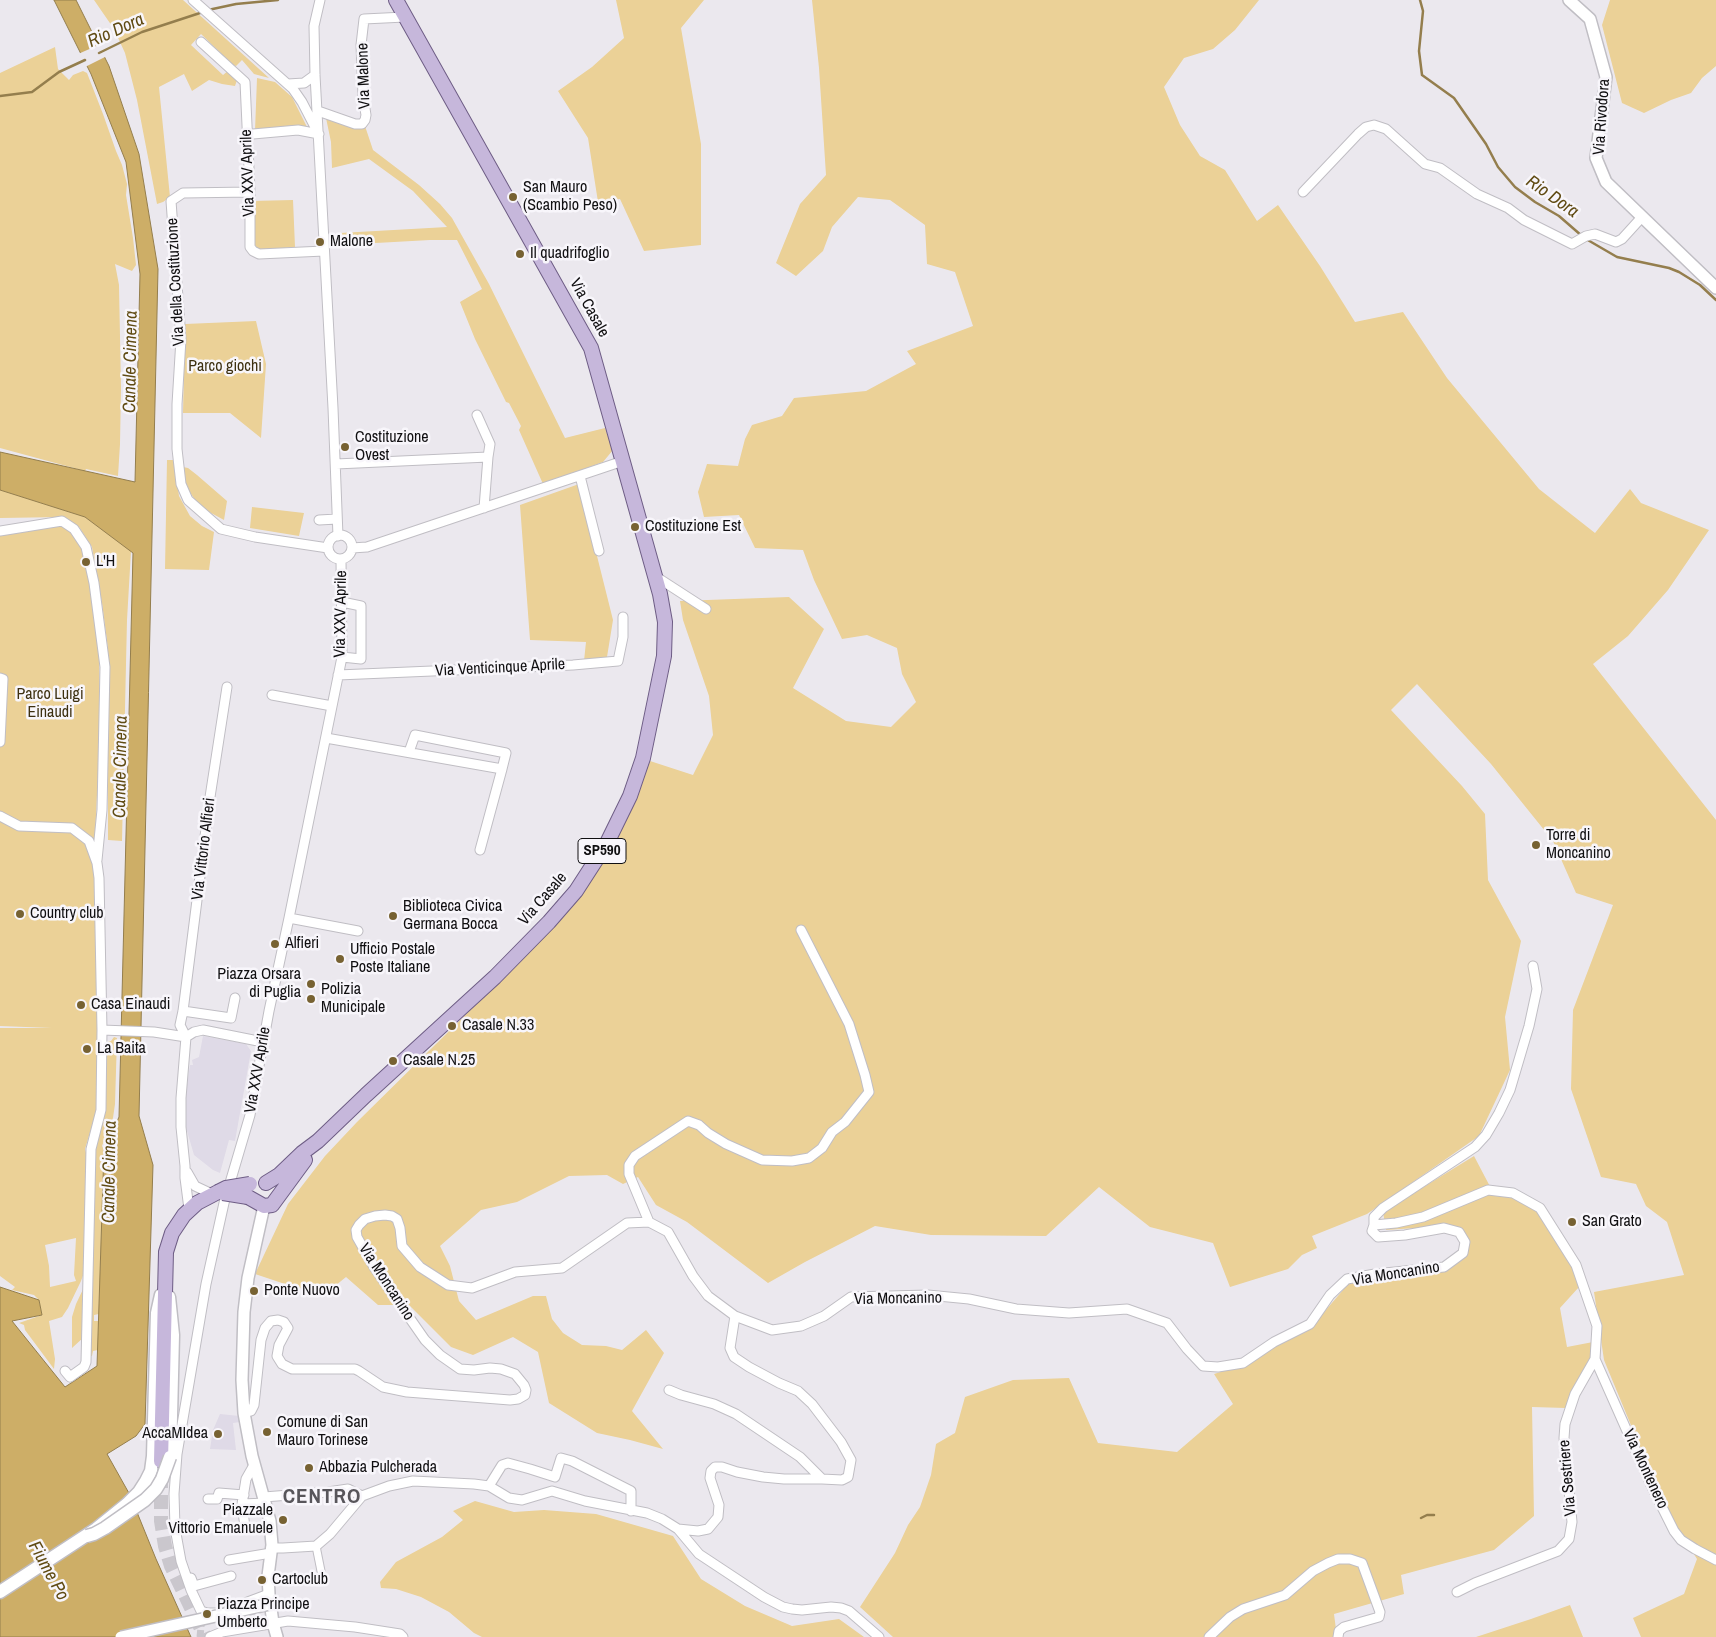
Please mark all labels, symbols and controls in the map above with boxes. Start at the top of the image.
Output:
water label: Rio Dora [85,9,147,53]
street label: Via Malone [353,43,375,109]
street label: Via Rivodora [1590,78,1614,156]
street label: Via XXV Aprile [237,129,259,217]
water label: Rio Dora [1522,171,1582,223]
place label: San Mauro (Scambio Peso) [523,178,617,216]
marker: San Mauro (Scambio Peso) [507,191,519,203]
street label: Via della Costituzione [163,218,189,346]
place label: Malone [330,232,373,252]
marker: Malone [314,236,326,248]
place label: Il quadrifoglio [530,244,610,264]
marker: Il quadrifoglio [514,248,526,260]
street label: Via Casale [565,275,613,341]
water label: Canale Cimena [119,311,143,413]
park label: Parco giochi [188,357,262,377]
place label: Costituzione Ovest [355,428,429,466]
marker: Costituzione Ovest [339,441,351,453]
place label: Costituzione Est [645,517,741,537]
marker: Costituzione Est [629,521,641,533]
place label: L'H [96,552,115,572]
marker: L'H [80,556,92,568]
street label: Via XXV Aprile [331,570,351,658]
street label: Via Venticinque Aprile [434,655,566,681]
park label: Parco Luigi Einaudi [16,685,84,723]
water label: Canale Cimena [109,716,133,818]
street label: Via Vittorio Alfieri [188,797,220,901]
place label: Torre di Moncanino [1546,826,1611,864]
road number: SP590 [578,838,626,864]
marker: Torre di Moncanino [1530,839,1542,851]
street label: Via Casale [515,869,571,929]
place label: Biblioteca Civica Germana Bocca [403,897,502,935]
place label: Country club [30,904,104,924]
marker: Country club [14,908,26,920]
marker: Biblioteca Civica Germana Bocca [387,910,399,922]
place label: Alfieri [285,934,319,954]
marker: Alfieri [269,938,281,950]
place label: Ufficio Postale Poste Italiane [350,940,435,978]
marker: Ufficio Postale Poste Italiane [334,953,346,965]
place label: Piazza Orsara di Puglia [217,965,301,1003]
marker: Piazza Orsara di Puglia [305,978,317,990]
place label: Polizia Municipale [321,980,385,1018]
marker: Polizia Municipale [305,993,317,1005]
place label: Casa Einaudi [91,995,171,1015]
marker: Casa Einaudi [75,999,87,1011]
place label: Casale N.33 [462,1016,534,1036]
marker: Casale N.33 [446,1020,458,1032]
street label: Via XXV Aprile [241,1025,275,1115]
place label: La Baita [97,1039,146,1059]
marker: La Baita [81,1043,93,1055]
place label: Casale N.25 [403,1051,475,1071]
marker: Casale N.25 [387,1055,399,1067]
water label: Canale Cimena [98,1121,122,1223]
place label: San Grato [1582,1212,1642,1232]
marker: San Grato [1566,1216,1578,1228]
street label: Via Moncanino [354,1240,418,1324]
street label: Via Moncanino [1351,1258,1441,1290]
place label: Ponte Nuovo [264,1281,340,1301]
marker: Ponte Nuovo [248,1285,260,1297]
street label: Via Moncanino [854,1289,942,1309]
place label: Comune di San Mauro Torinese [277,1413,368,1451]
place label: AccaMIdea [142,1424,208,1444]
marker: Comune di San Mauro Torinese [261,1426,273,1438]
street label: Via Montenero [1618,1426,1672,1512]
marker: AccaMIdea [212,1428,224,1440]
street label: Via Sestriere [1555,1439,1581,1517]
place label: Abbazia Pulcherada [319,1458,437,1478]
marker: Abbazia Pulcherada [303,1462,315,1474]
district label: CENTRO [282,1484,362,1510]
place label: Piazzale Vittorio Emanuele [168,1501,273,1539]
marker: Piazzale Vittorio Emanuele [277,1514,289,1526]
water label: Fiume Po [23,1538,73,1604]
place label: Cartoclub [272,1570,328,1590]
marker: Cartoclub [256,1574,268,1586]
place label: Piazza Principe Umberto [217,1595,310,1633]
marker: Piazza Principe Umberto [201,1608,213,1620]

